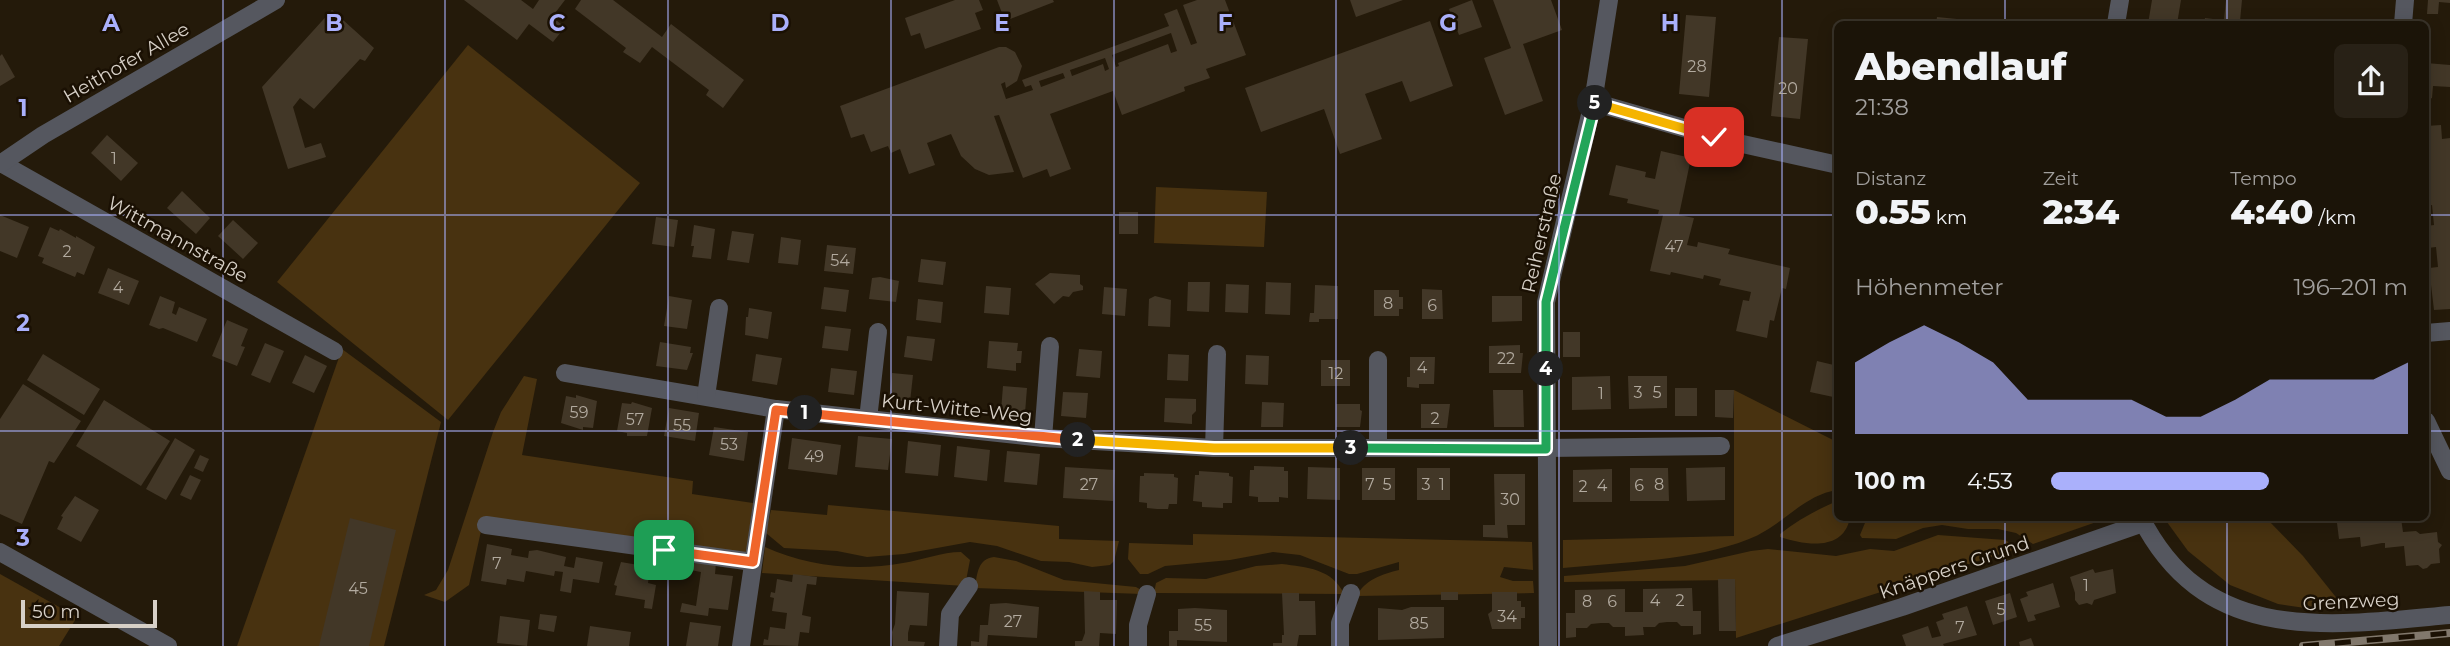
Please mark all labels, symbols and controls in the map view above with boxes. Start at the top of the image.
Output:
text: B [325,9,343,37]
text: C [549,9,566,37]
text: D [771,9,790,37]
text: E [994,9,1010,37]
text: F [1218,9,1233,37]
text: G [1439,9,1457,37]
text: H [1661,9,1679,37]
street label: Heithofer Allee [59,17,193,107]
text: Abendlauf [1855,43,2066,90]
button: share [2334,44,2408,118]
house number: 28 [1687,57,1707,76]
house number: 20 [1778,79,1798,98]
pin: 5 [1578,86,1612,120]
text: 5 [1589,91,1600,114]
text: 21:38 [1855,93,1909,121]
text: 1 [18,94,28,122]
pin [1684,107,1744,167]
icon: check [1695,118,1733,156]
house number: 1 [111,149,117,168]
text: Distanz [1855,167,1926,190]
text: Zeit [2043,167,2079,190]
text: Tempo [2230,167,2297,190]
street label: Reiherstraße [1517,171,1566,295]
text: 0.55 [1855,190,1931,233]
text: 2:34 [2043,190,2119,233]
text: 4:40 [2230,190,2314,233]
street label: Wittmannstraße [103,191,252,288]
text: km [1931,206,1967,229]
text: /km [2314,206,2356,229]
house number: 47 [1664,237,1684,256]
house number: 2 [62,242,72,261]
house number: 54 [830,251,850,270]
text: Höhenmeter [1855,273,2003,301]
text: 196–201 m [2293,273,2408,301]
house number: 4 [113,278,124,297]
house number: 8 [1383,294,1393,313]
house number: 6 [1427,296,1437,315]
text: 2 [16,309,30,337]
house number: 22 [1497,349,1515,368]
pin: 4 [1528,352,1564,386]
text: 4 [1539,357,1552,380]
house number: 4 [1417,358,1428,377]
house number: 12 [1329,364,1343,383]
house number: 3 [1633,383,1643,402]
house number: 5 [1652,383,1662,402]
house number: 1 [1598,384,1604,403]
street label: Kurt-Witte-Weg [880,389,1034,428]
pin: 1 [788,396,822,430]
text: 1 [801,401,808,424]
house number: 59 [570,403,588,422]
house number: 2 [1430,409,1440,428]
house number: 57 [626,410,644,429]
house number: 55 [673,416,691,435]
pin: 2 [1060,422,1096,458]
text: 2 [1072,428,1083,451]
pin: 3 [1334,430,1368,466]
house number: 53 [720,435,738,454]
text: 3 [1345,436,1356,459]
house number: 49 [804,447,824,466]
text: 100 m [1855,467,1926,495]
text: 4:53 [1967,467,2013,495]
house number: 27 [1080,475,1098,494]
house number: 7 [1365,475,1375,494]
house number: 5 [1382,475,1392,494]
house number: 3 [1421,475,1431,494]
house number: 1 [1439,475,1445,494]
house number: 8 [1654,475,1664,494]
house number: 4 [1597,476,1608,495]
house number: 6 [1634,476,1644,495]
house number: 2 [1578,477,1588,496]
house number: 30 [1500,490,1520,509]
pin [634,520,694,580]
text: 3 [15,524,30,552]
icon: arrive [645,531,683,569]
street label: Knäppers Grund [1876,531,2032,604]
house number: 7 [492,554,502,573]
house number: 1 [2083,576,2089,595]
house number: 45 [348,579,368,598]
street label: Grenzweg [2302,587,2400,616]
house number: 4 [1650,591,1661,610]
house number: 2 [1675,591,1685,610]
house number: 8 [1582,592,1592,611]
house number: 6 [1607,592,1617,611]
scale bar [21,597,158,629]
text: 50 m [32,600,80,623]
house number: 5 [1996,600,2006,619]
house number: 34 [1497,607,1517,626]
house number: 27 [1004,612,1022,631]
house number: 85 [1409,614,1429,633]
house number: 55 [1194,616,1212,635]
house number: 7 [1955,618,1965,637]

